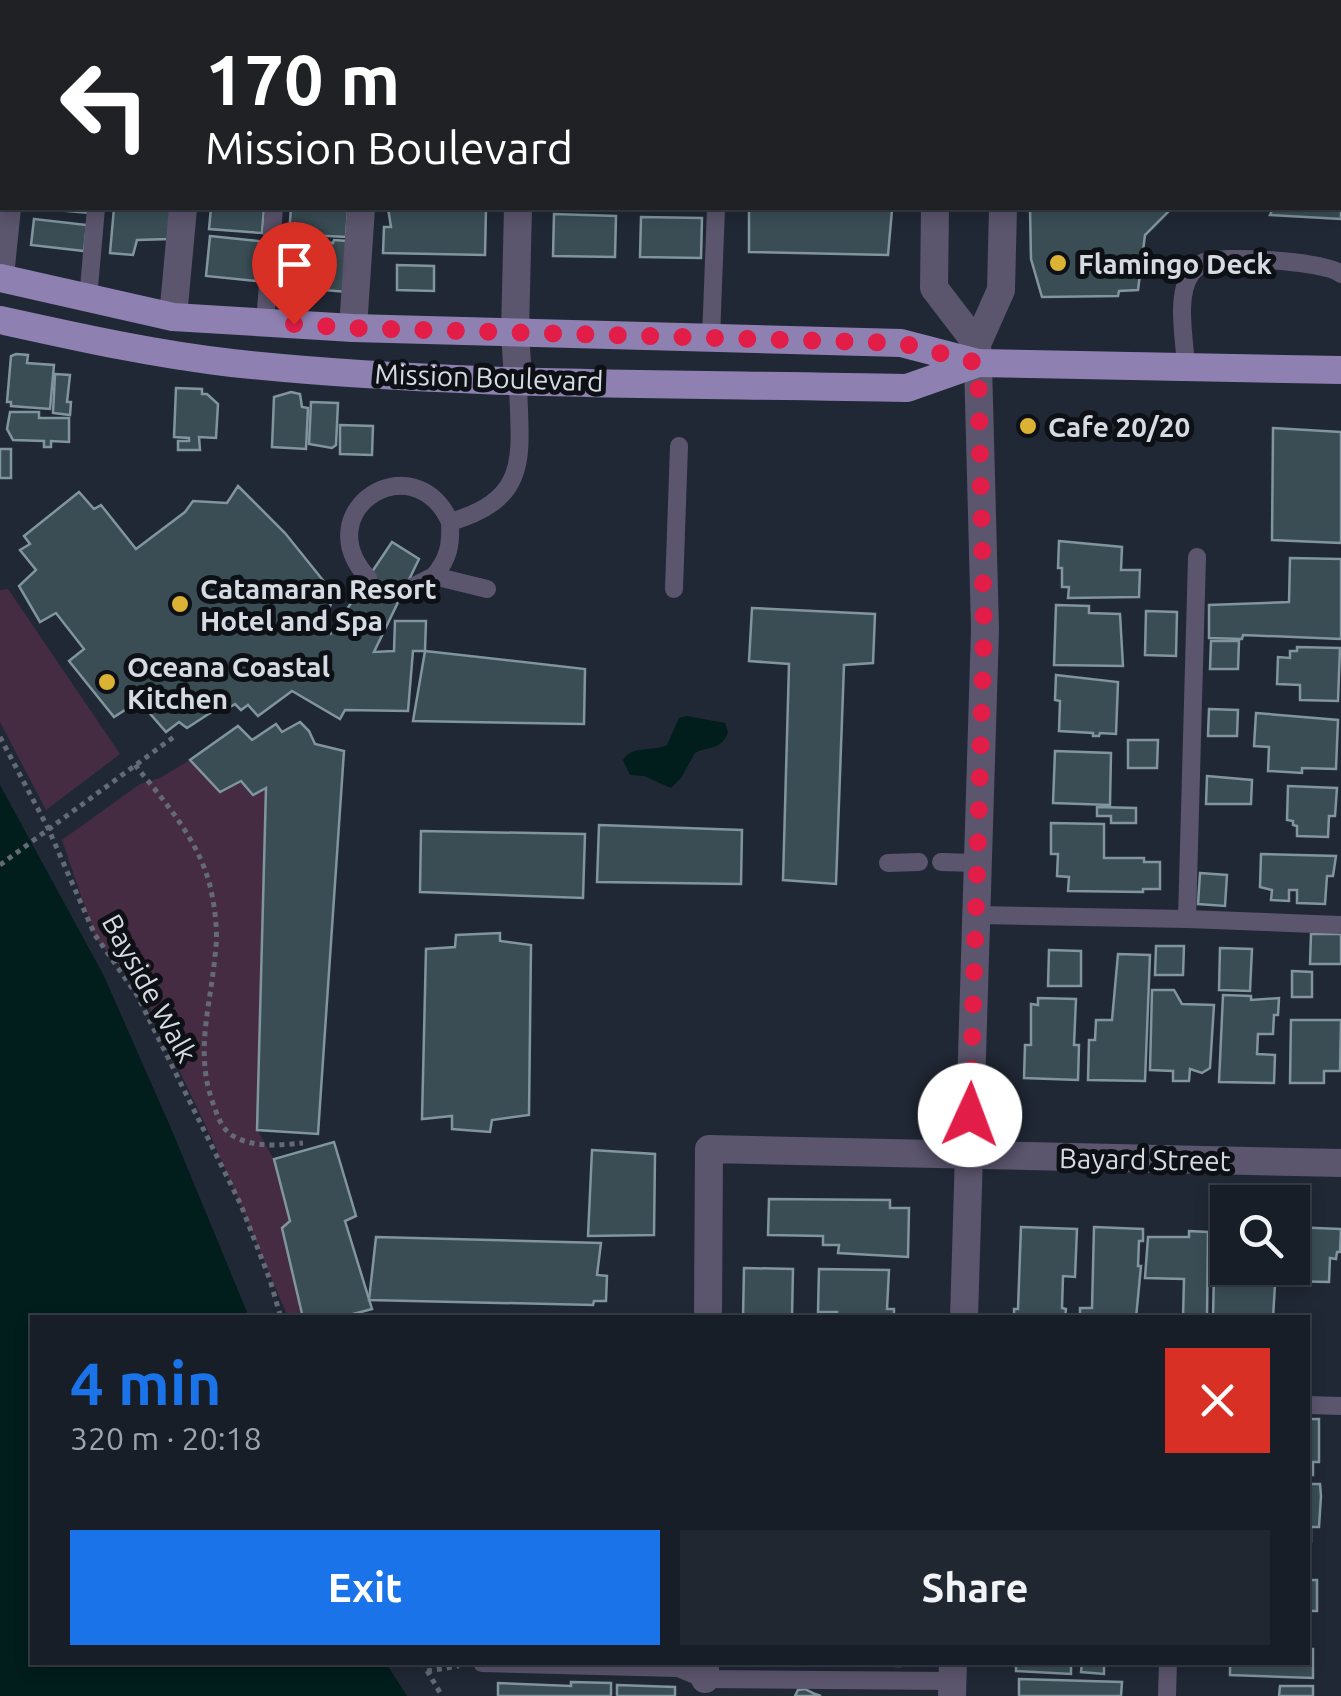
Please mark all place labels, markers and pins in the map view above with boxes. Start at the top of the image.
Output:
pin [252,222,337,325]
place label: Flamingo Deck [1078,248,1272,279]
marker: Flamingo Deck [1047,252,1069,274]
place label: Cafe 20/20 [1048,411,1190,442]
marker: Cafe 20/20 [1017,415,1039,437]
place label: Catamaran Resort Hotel and Spa [200,573,437,636]
marker: Catamaran Resort Hotel and Spa [169,593,191,615]
place label: Oceana Coastal Kitchen [127,651,330,714]
marker: Oceana Coastal Kitchen [96,671,118,693]

